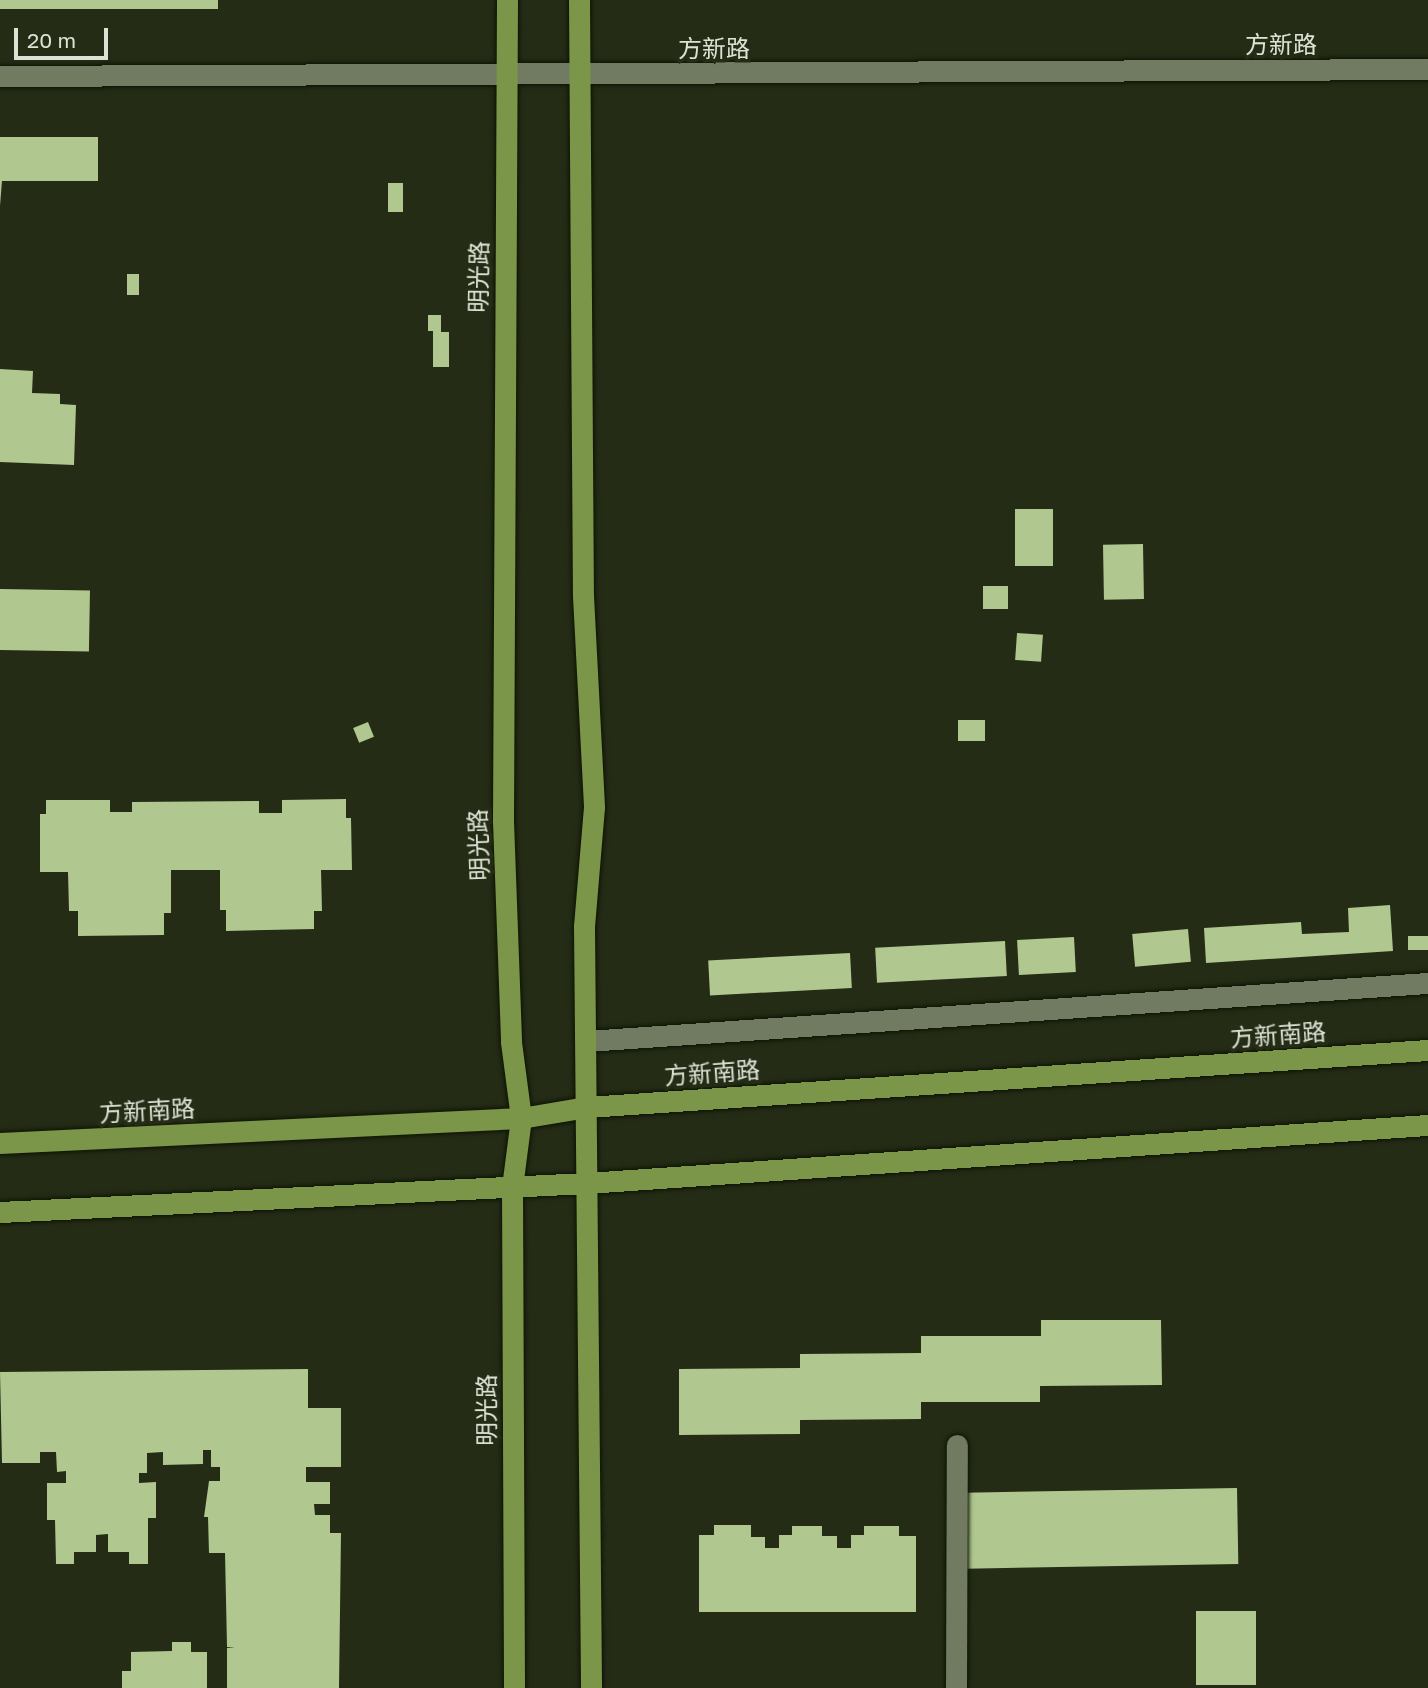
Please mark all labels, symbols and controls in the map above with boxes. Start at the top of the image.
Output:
scale bar [18,14,112,58]
text: 20 m [27,27,76,53]
street label: 方新路 [1245,30,1317,58]
street label: 方新路 [678,34,750,62]
street label: 明光路 [463,241,493,313]
street label: 明光路 [462,809,494,881]
street label: 方新南路 [1229,1016,1327,1052]
street label: 方新南路 [663,1054,761,1090]
street label: 方新南路 [98,1093,196,1127]
street label: 明光路 [472,1374,500,1446]

